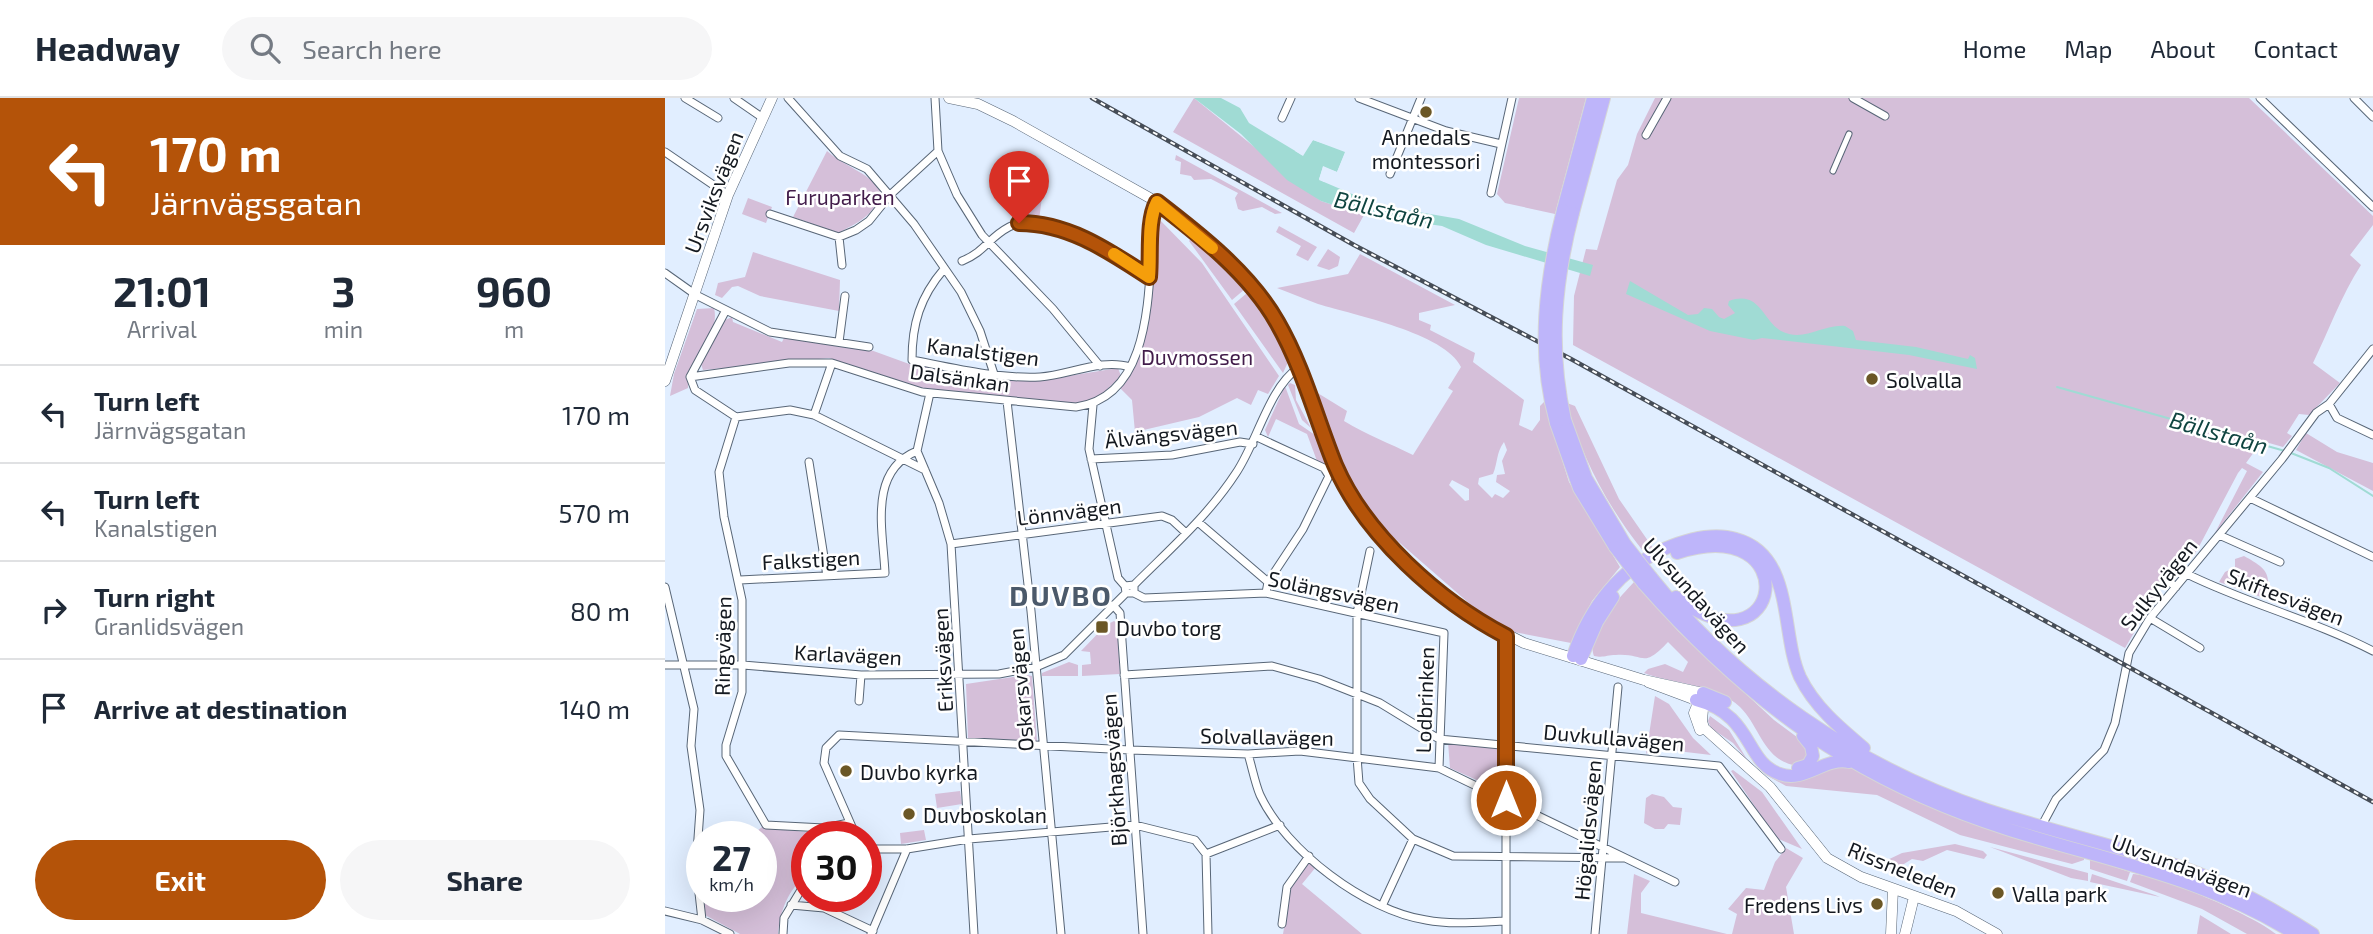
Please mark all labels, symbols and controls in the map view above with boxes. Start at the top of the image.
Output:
search box [222,17,712,80]
text: Headway [35,28,180,68]
icon: search [246,29,284,67]
text: Search here [302,33,442,64]
text: Home [1963,34,2026,63]
text: Map [2064,34,2112,63]
text: About [2150,34,2216,63]
text: Contact [2254,34,2338,63]
marker: Annedals montessori [1418,104,1434,120]
text: 170 m [150,123,282,182]
place label: Annedals montessori [1372,124,1480,173]
icon: left [35,126,126,217]
street label: Ursviksvägen [678,128,748,256]
pin [989,151,1049,223]
icon: arrive [1000,162,1038,200]
text: Järnvägsgatan [150,183,362,221]
park label: Furuparken [785,184,895,209]
water label: Bällstaån [1332,184,1436,234]
text: 21:01 [113,265,211,315]
text: 3 [332,265,355,315]
text: 960 [476,265,552,315]
text: Arrival [127,315,197,343]
text: min [324,315,363,343]
text: m [504,315,524,343]
street label: Kanalstigen [925,332,1041,370]
park label: Duvmossen [1141,344,1253,369]
street label: Dalsänkan [908,358,1012,396]
place label: Solvalla [1886,367,1962,392]
marker: Solvalla [1864,371,1880,387]
text: Turn left [94,385,200,416]
icon: left [35,395,73,433]
text: 170 m [562,399,630,430]
water label: Bällstaån [2167,405,2271,459]
street label: Älvängsvägen [1103,414,1239,452]
text: Järnvägsgatan [94,416,246,444]
text: Turn left [94,483,200,514]
street label: Lönnvägen [1015,492,1123,530]
icon: left [35,493,73,531]
text: 570 m [558,497,630,528]
text: Kanalstigen [94,514,218,542]
street label: Ulvsundavägen [1639,532,1755,658]
street label: Sulkyvägen [2114,533,2202,635]
street label: Falkstigen [761,544,861,574]
street label: Skiftesvägen [2224,562,2348,630]
street label: Solängsvägen [1266,565,1402,617]
district label: DUVBO [1009,578,1113,612]
text: Turn right [94,581,215,612]
icon: right [35,591,73,629]
text: 80 m [570,595,630,626]
street label: Ringvägen [709,596,735,696]
street label: Eriksvägen [927,607,957,713]
text: Granlidsvägen [94,612,244,640]
place label: Duvbo torg [1116,615,1222,640]
marker: Duvbo torg [1094,619,1110,635]
street label: Oskarsvägen [1002,627,1038,753]
street label: Karlavägen [794,639,902,669]
street label: Lodbrinken [1410,646,1438,754]
icon: arrive [35,689,73,727]
text: Arrive at destination [94,693,347,724]
text: 140 m [559,693,630,724]
street label: Björkhagsvägen [1095,693,1132,847]
street label: Duvkullavägen [1542,718,1686,756]
street label: Solvallavägen [1200,722,1334,750]
place label: Duvbo kyrka [860,759,978,784]
street label: Högalidsvägen [1568,759,1606,901]
marker: Duvbo kyrka [838,763,854,779]
position arrow [1469,763,1543,837]
place label: Duvboskolan [923,802,1047,827]
marker: Duvboskolan [901,806,917,822]
speed limit sign: 30 [791,821,882,912]
street label: Ulvsundavägen [2109,828,2255,902]
text: 27 [712,836,751,878]
street label: Rissneleden [1845,836,1961,902]
button: Exit [35,840,326,920]
button: Share [340,840,630,920]
text: km/h [709,873,754,895]
place label: Valla park [2012,881,2108,906]
marker: Valla park [1990,885,2006,901]
place label: Fredens Livs [1744,892,1863,917]
marker: Fredens Livs [1869,896,1885,912]

